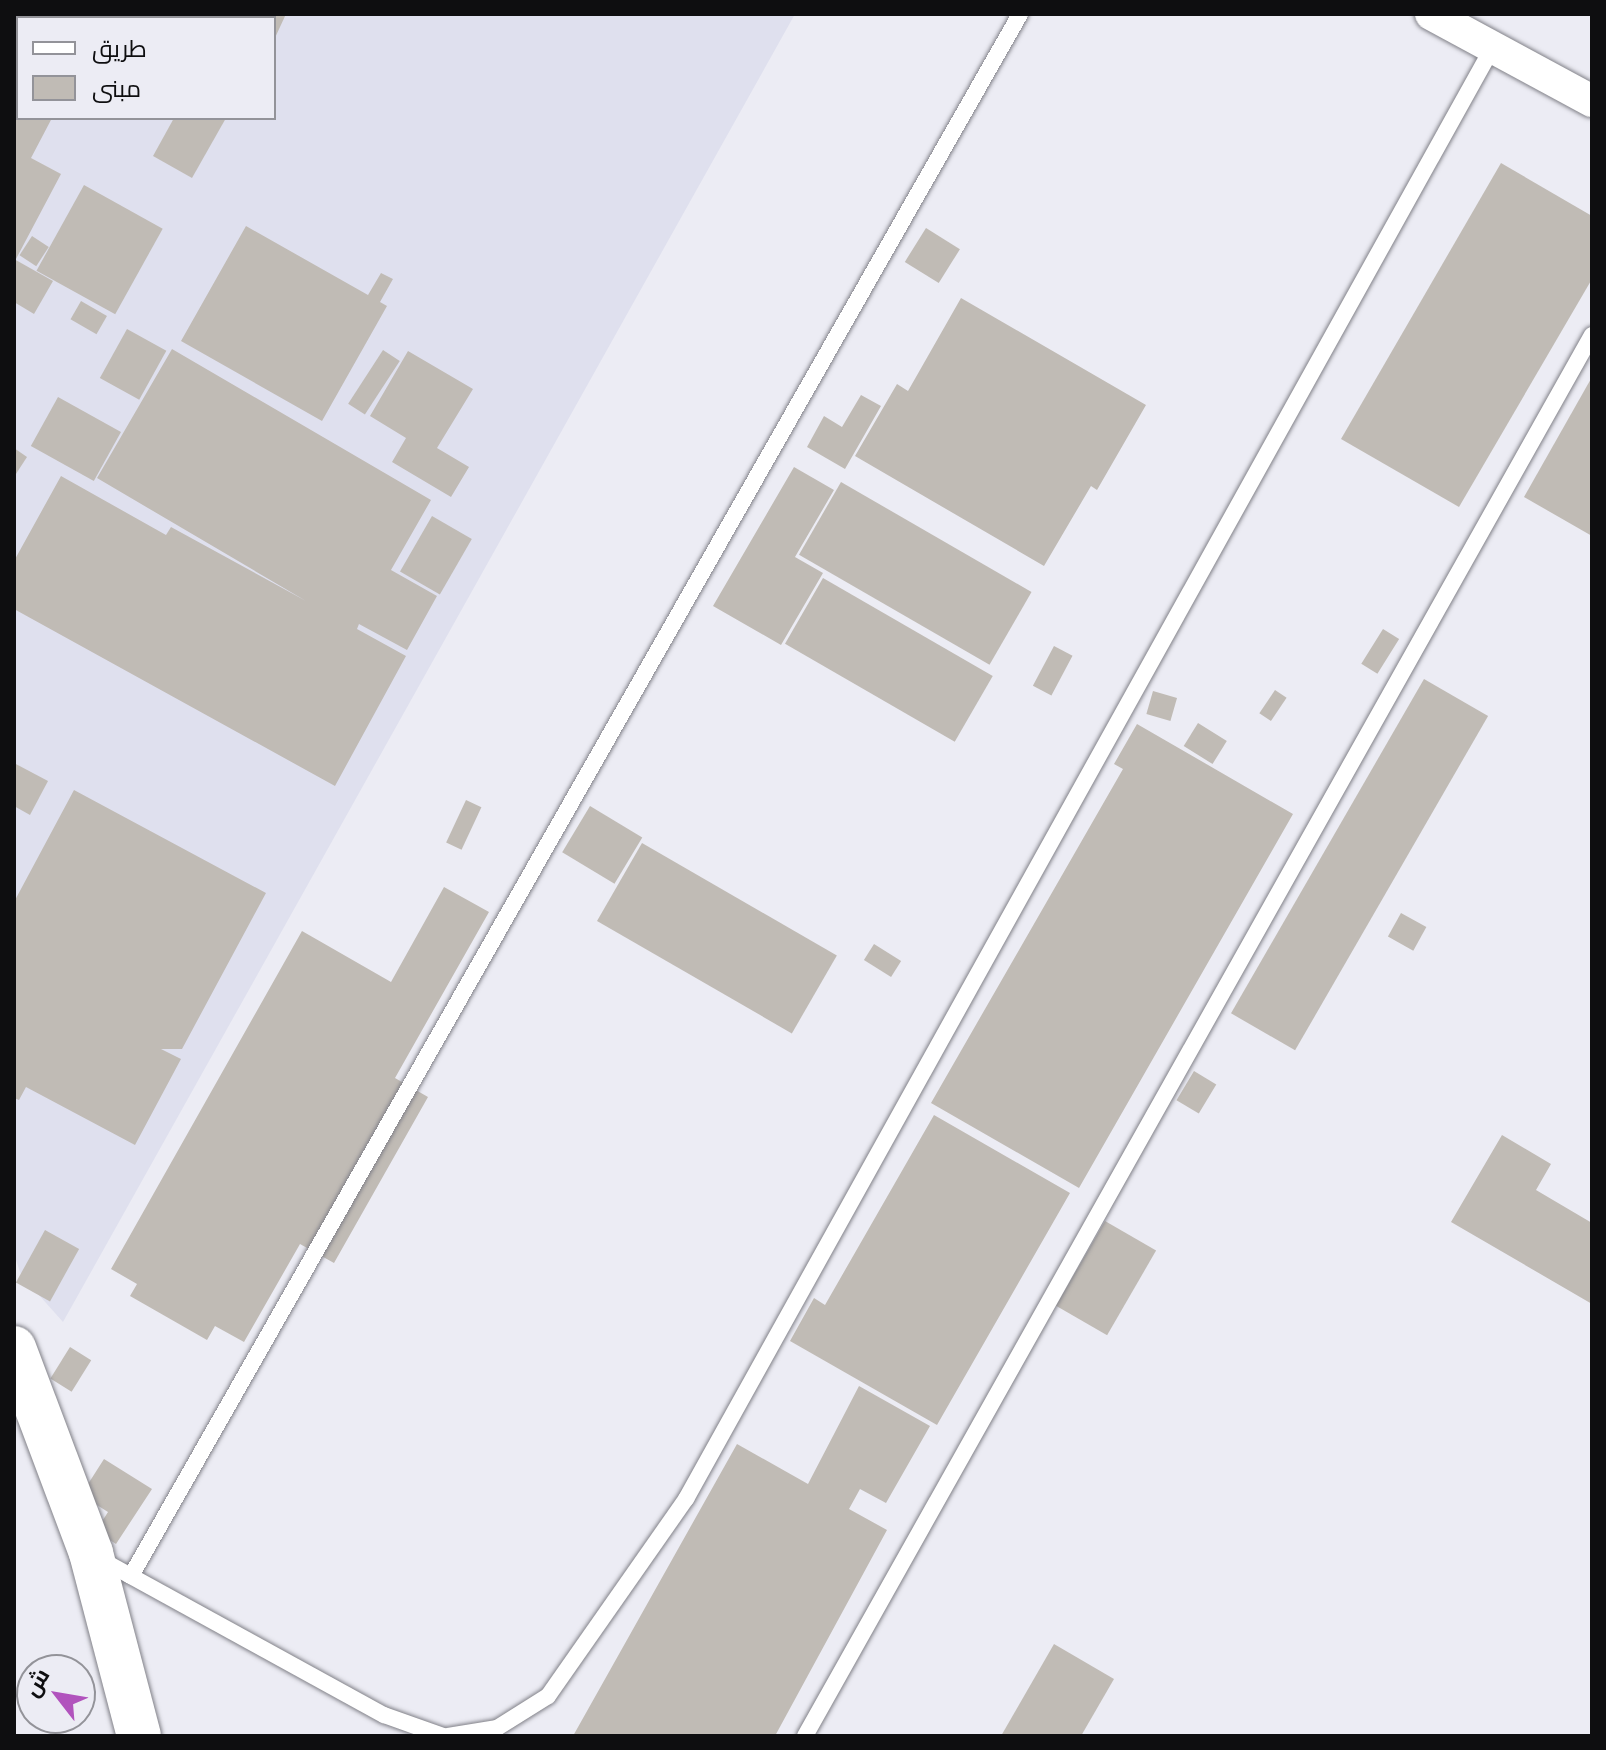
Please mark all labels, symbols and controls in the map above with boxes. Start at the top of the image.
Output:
legend [16,16,276,120]
text: طريق [92,35,147,63]
text: مبنى [92,75,141,103]
north arrow [16,1654,96,1734]
text: ش [19,1664,55,1701]

